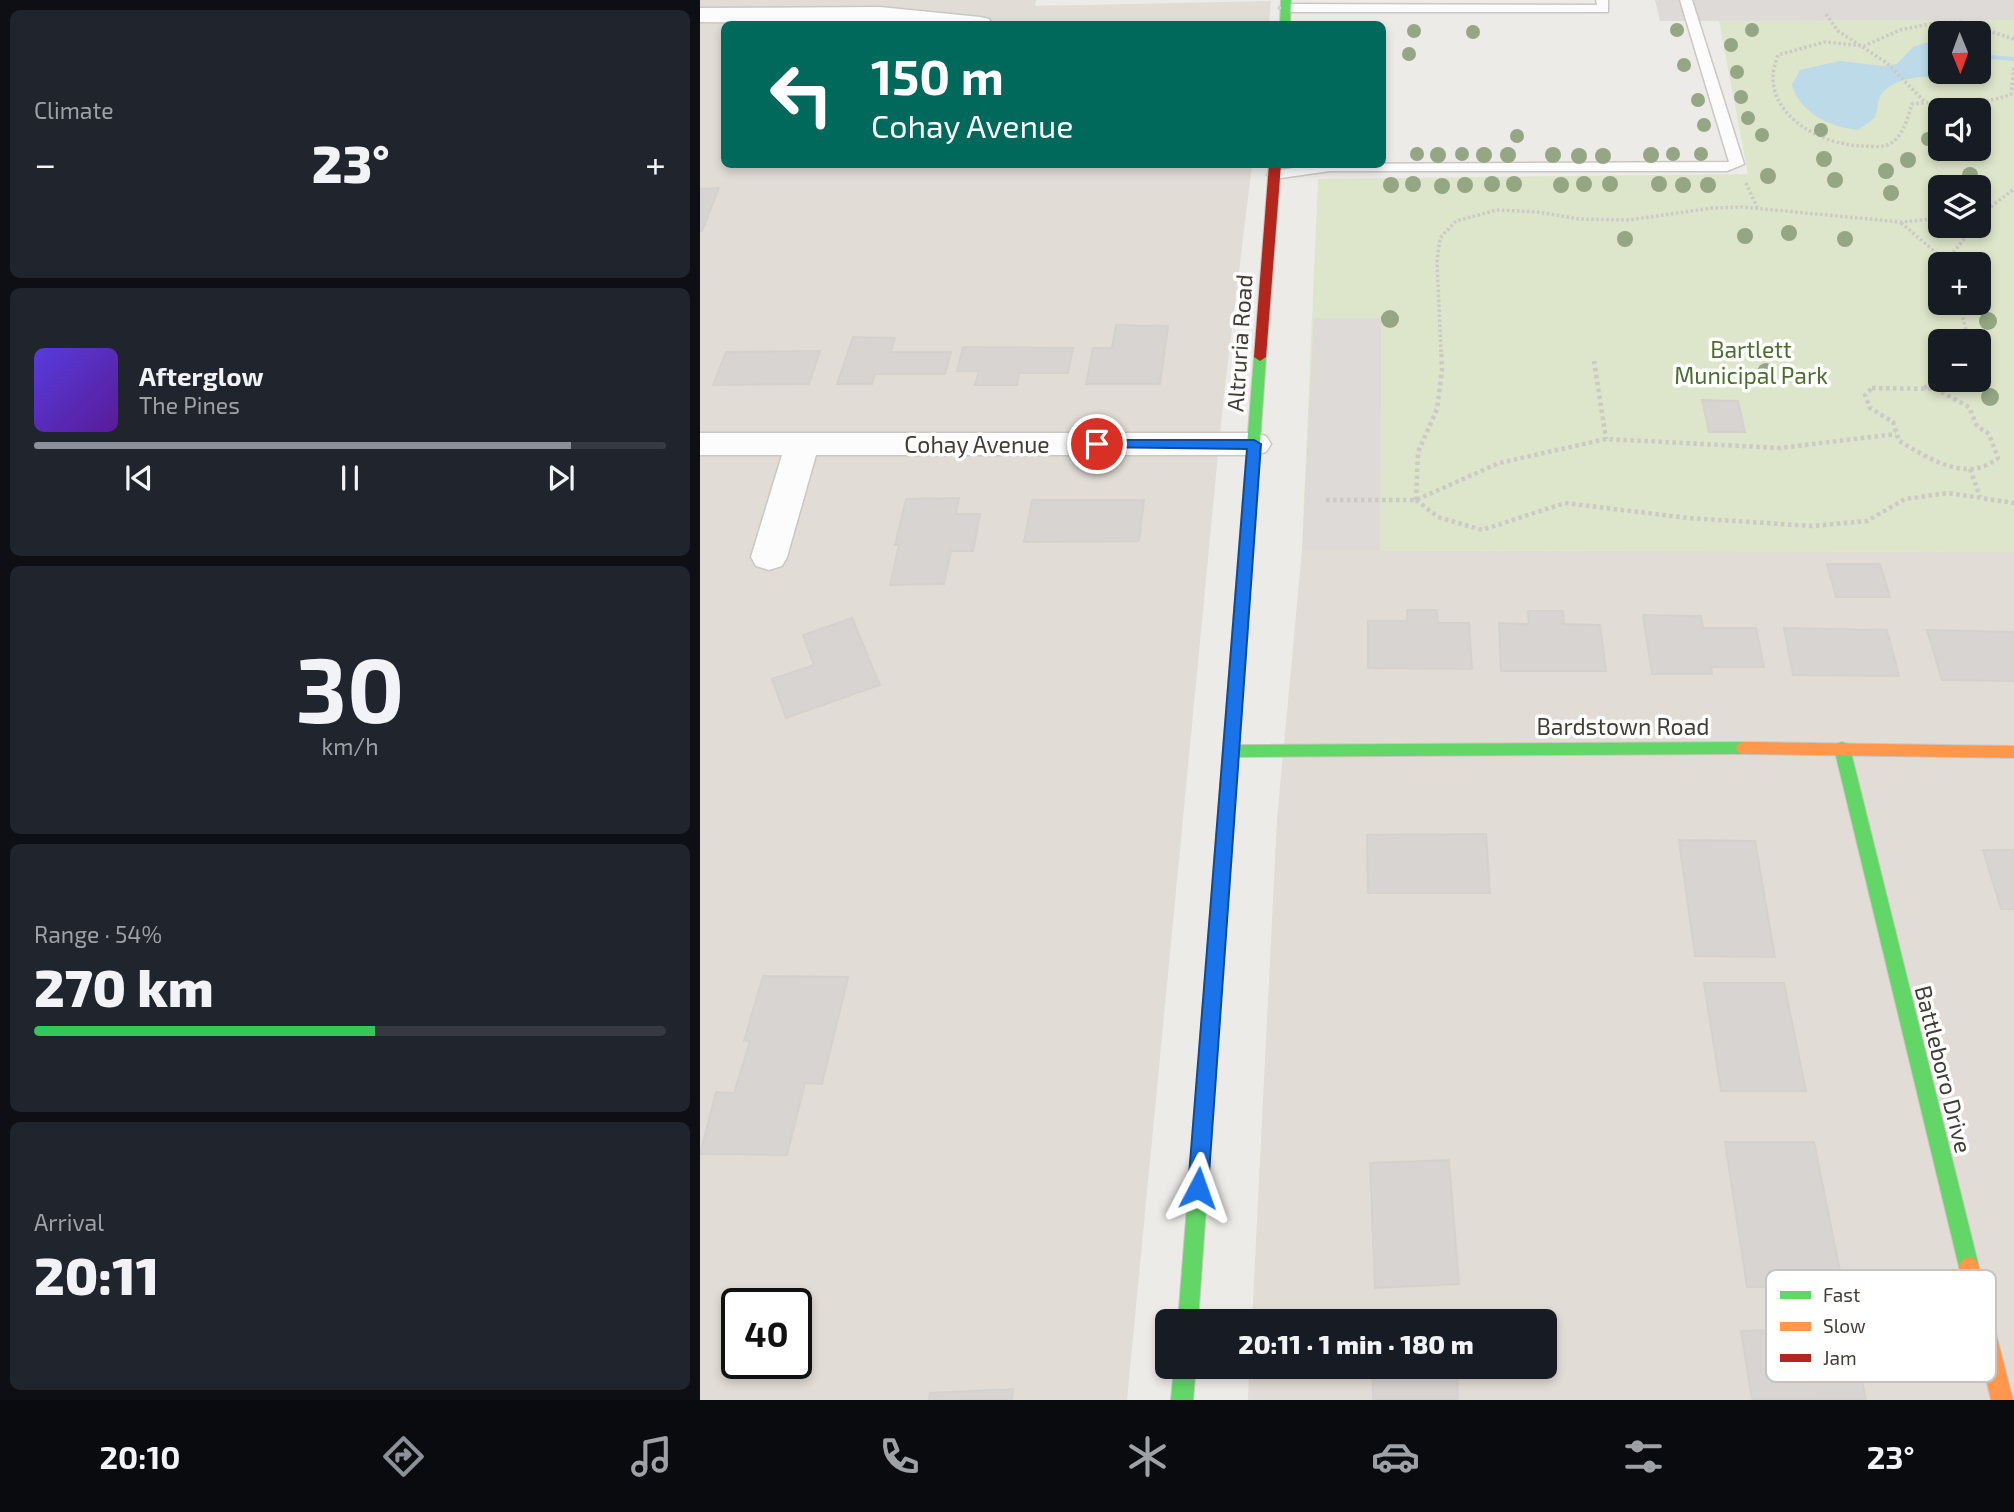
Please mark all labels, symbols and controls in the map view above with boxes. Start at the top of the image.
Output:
north arrow [1928,21,1992,84]
map controls [1928,21,1991,392]
text: 150 m [871,46,1004,105]
icon: left [756,49,847,140]
text: Climate [34,96,114,124]
button: sound [1928,98,1991,161]
text: Cohay Avenue [871,106,1073,144]
text: 23° [312,131,390,193]
text: − [34,140,56,186]
text: + [645,140,666,186]
button: layers [1928,175,1991,238]
button: + [1928,252,1991,315]
street label: Altruria Road [1220,273,1258,413]
button: − [1928,329,1991,392]
park label: Bartlett Municipal Park [1674,335,1828,389]
text: Afterglow [139,360,264,391]
text: The Pines [139,391,240,419]
pin [1067,414,1127,474]
icon: arrive [1078,425,1116,463]
street label: Cohay Avenue [904,430,1050,458]
icon: previous [120,459,158,497]
icon: pause [331,459,369,497]
icon: next [542,459,580,497]
text: 30 [295,632,405,741]
street label: Bardstown Road [1537,712,1709,740]
text: km/h [321,732,379,760]
text: Range · 54% [34,920,162,948]
text: 270 km [34,955,214,1017]
street label: Battleboro Drive [1910,982,1978,1156]
position arrow [1161,1151,1235,1225]
text: Arrival [34,1208,104,1236]
text: 20:11 [34,1243,159,1305]
legend [1766,1270,1996,1382]
text: Fast [1823,1283,1860,1306]
speed limit sign: 40 [721,1288,812,1379]
text: Slow [1823,1314,1866,1337]
text: 20:11 · 1 min · 180 m [1238,1328,1474,1359]
text: Jam [1823,1346,1857,1369]
icon: directions [379,1432,428,1481]
icon: music [627,1432,676,1481]
icon: phone [875,1432,924,1481]
icon: climate [1123,1432,1172,1481]
icon: car [1371,1432,1420,1481]
icon: filters [1619,1432,1668,1481]
text: 20:10 [99,1437,180,1475]
text: 23° [1867,1437,1914,1475]

